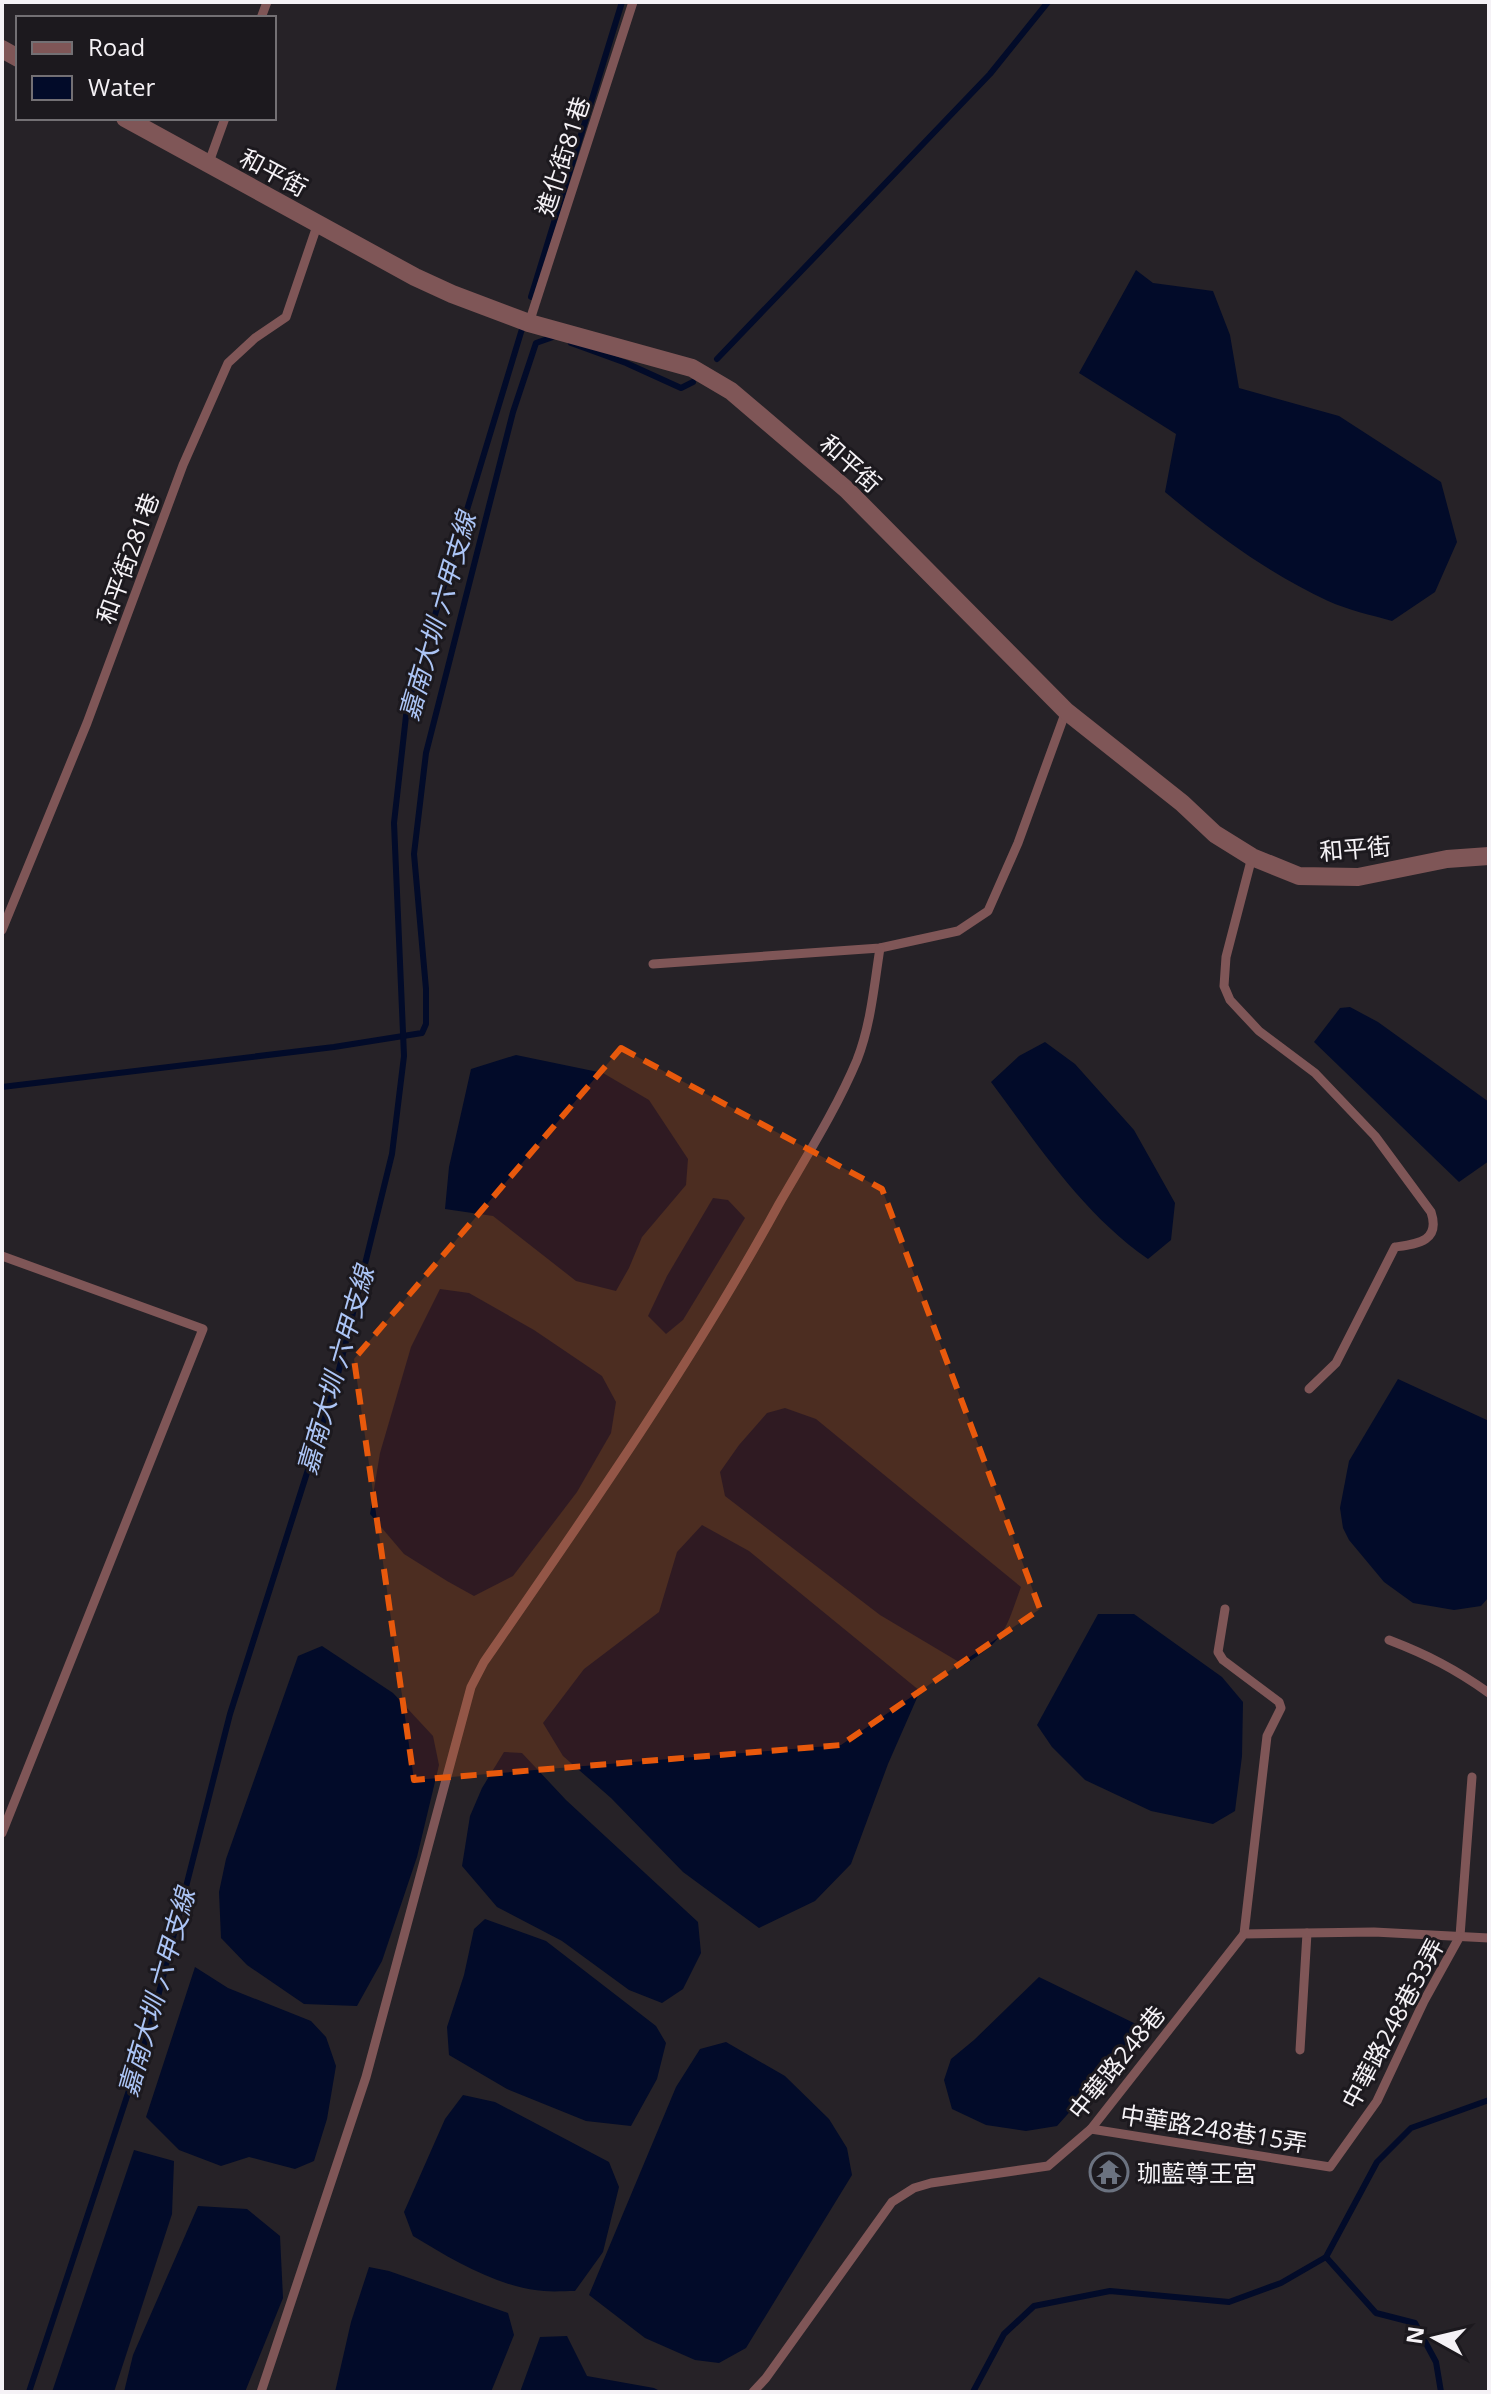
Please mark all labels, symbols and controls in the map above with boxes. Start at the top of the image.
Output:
legend [16,16,276,120]
text: Road [88,30,145,63]
text: Water [88,70,156,103]
street label: 進化街81巷 [527,92,597,220]
street label: 和平街 [234,141,314,203]
street label: 和平街 [813,427,889,499]
street label: 和平街281巷 [88,488,166,628]
water label: 嘉南大圳 六甲支線 [390,505,485,724]
street label: 和平街 [1318,828,1392,868]
water label: 嘉南大圳 六甲支線 [288,1259,383,1478]
water label: 嘉南大圳 六甲支線 [109,1881,204,2100]
street label: 中華路248巷33弄 [1333,1932,1451,2114]
street label: 中華路248巷 [1060,1998,1172,2126]
street label: 中華路248巷15弄 [1118,2097,1310,2159]
temple icon: 珈藍尊王宮 [1088,2151,1130,2193]
place label: 珈藍尊王宮 [1137,2156,1257,2189]
north arrow [1395,2298,1475,2378]
text: N [1398,2324,1430,2346]

